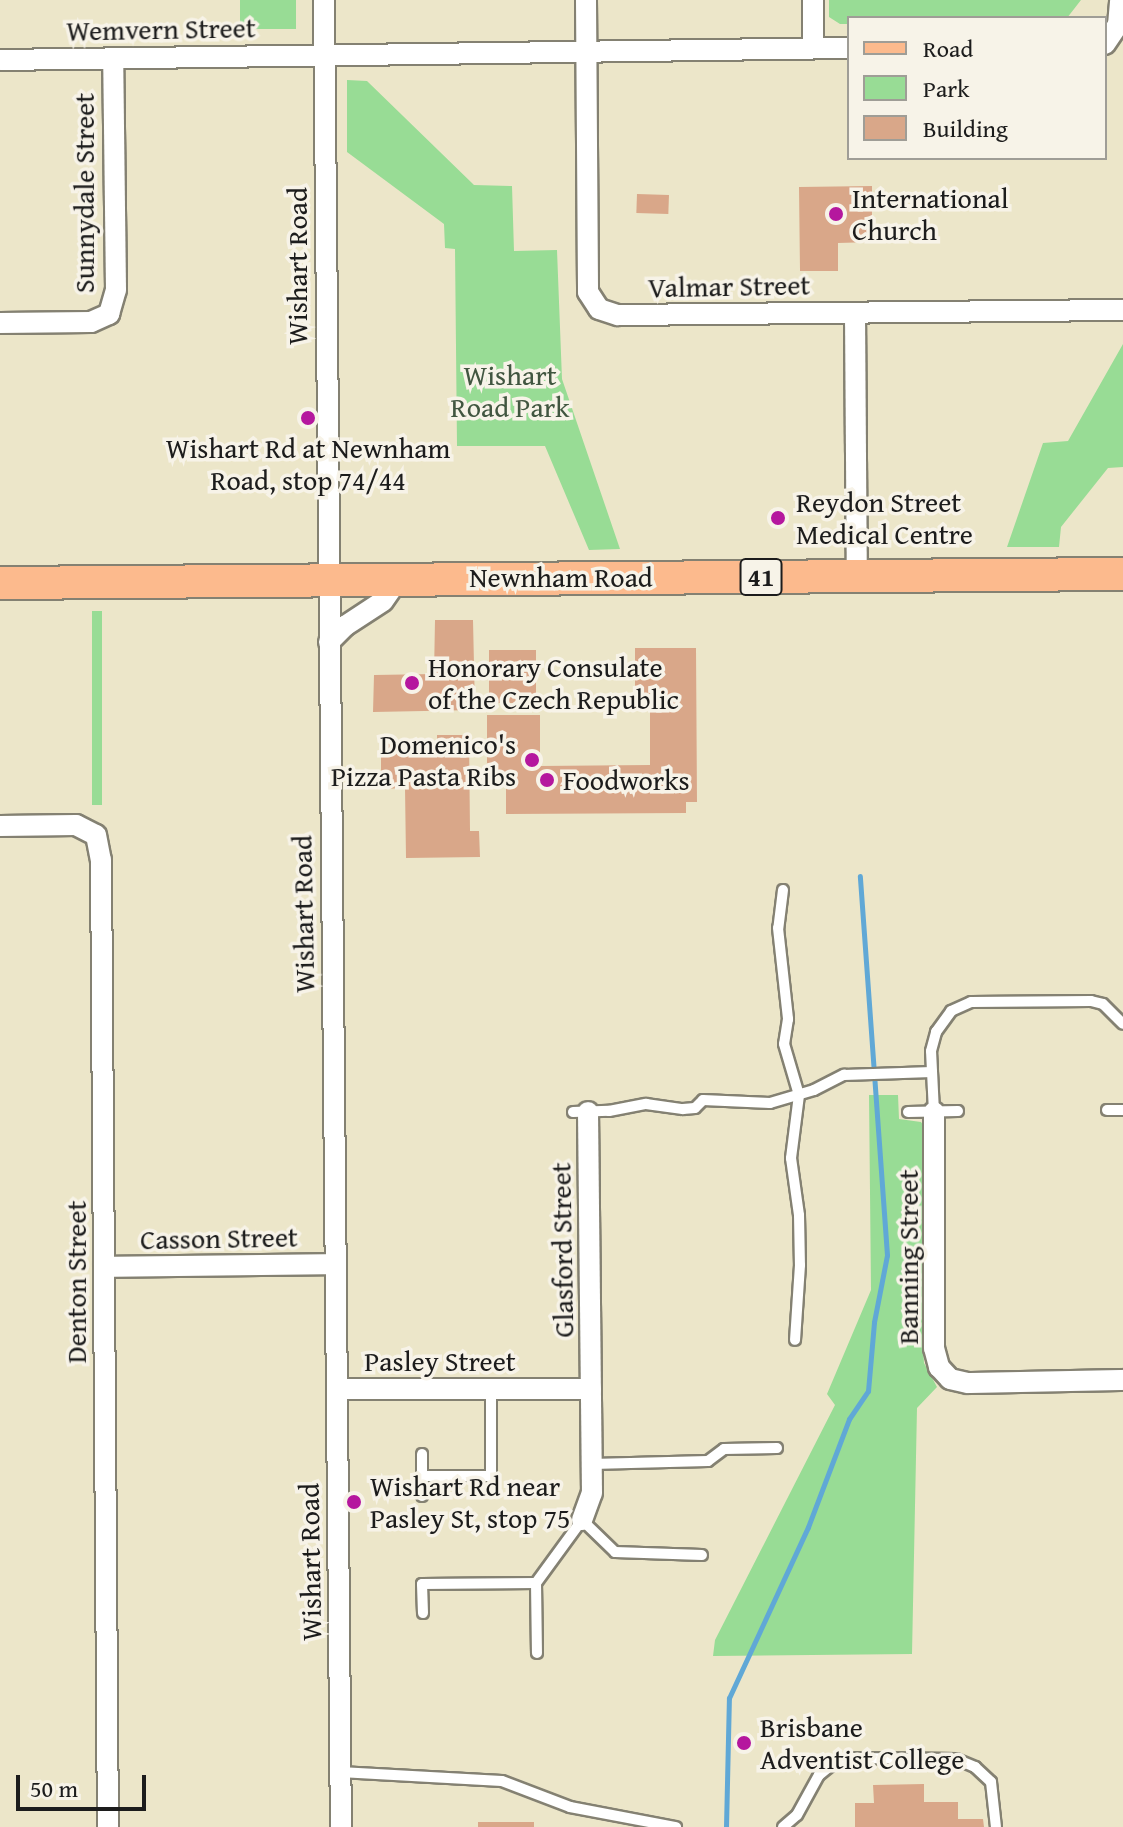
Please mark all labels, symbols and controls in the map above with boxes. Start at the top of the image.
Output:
street label: Wemvern Street [66,11,256,47]
legend [847,16,1107,160]
text: Road [923,31,973,66]
text: Park [923,71,969,106]
street label: Sunnydale Street [67,93,101,293]
text: Building [923,111,1008,146]
place label: International Church [852,181,1009,247]
street label: Wishart Road [280,187,314,345]
marker: International Church [827,205,845,223]
street label: Valmar Street [648,268,810,304]
park label: Wishart Road Park [451,358,569,424]
marker: Wishart Rd at Newnham Road, stop 74/44 [299,409,317,427]
place label: Wishart Rd at Newnham Road, stop 74/44 [166,431,450,497]
place label: Reydon Street Medical Centre [796,485,973,551]
marker: Reydon Street Medical Centre [767,507,789,529]
road number: 41 [739,555,783,599]
street label: Newnham Road [469,560,653,594]
place label: Honorary Consulate of the Czech Republic [428,650,679,716]
marker: Honorary Consulate of the Czech Republic [403,674,421,692]
place label: Domenico's Pizza Pasta Ribs [331,727,516,793]
marker: Domenico's Pizza Pasta Ribs [523,751,541,769]
place label: Foodworks [563,763,690,797]
marker: Foodworks [538,771,556,789]
street label: Wishart Road [285,835,321,993]
street label: Glasford Street [544,1162,580,1338]
street label: Banning Street [891,1169,925,1345]
street label: Denton Street [59,1201,93,1363]
street label: Casson Street [140,1220,298,1256]
street label: Pasley Street [364,1344,516,1378]
place label: Wishart Rd near Pasley St, stop 75 [370,1469,571,1535]
street label: Wishart Road [292,1483,328,1641]
marker: Wishart Rd near Pasley St, stop 75 [345,1493,363,1511]
place label: Brisbane Adventist College [760,1710,964,1776]
marker: Brisbane Adventist College [735,1734,753,1752]
scale bar [20,1759,150,1809]
text: 50 m [30,1771,78,1806]

